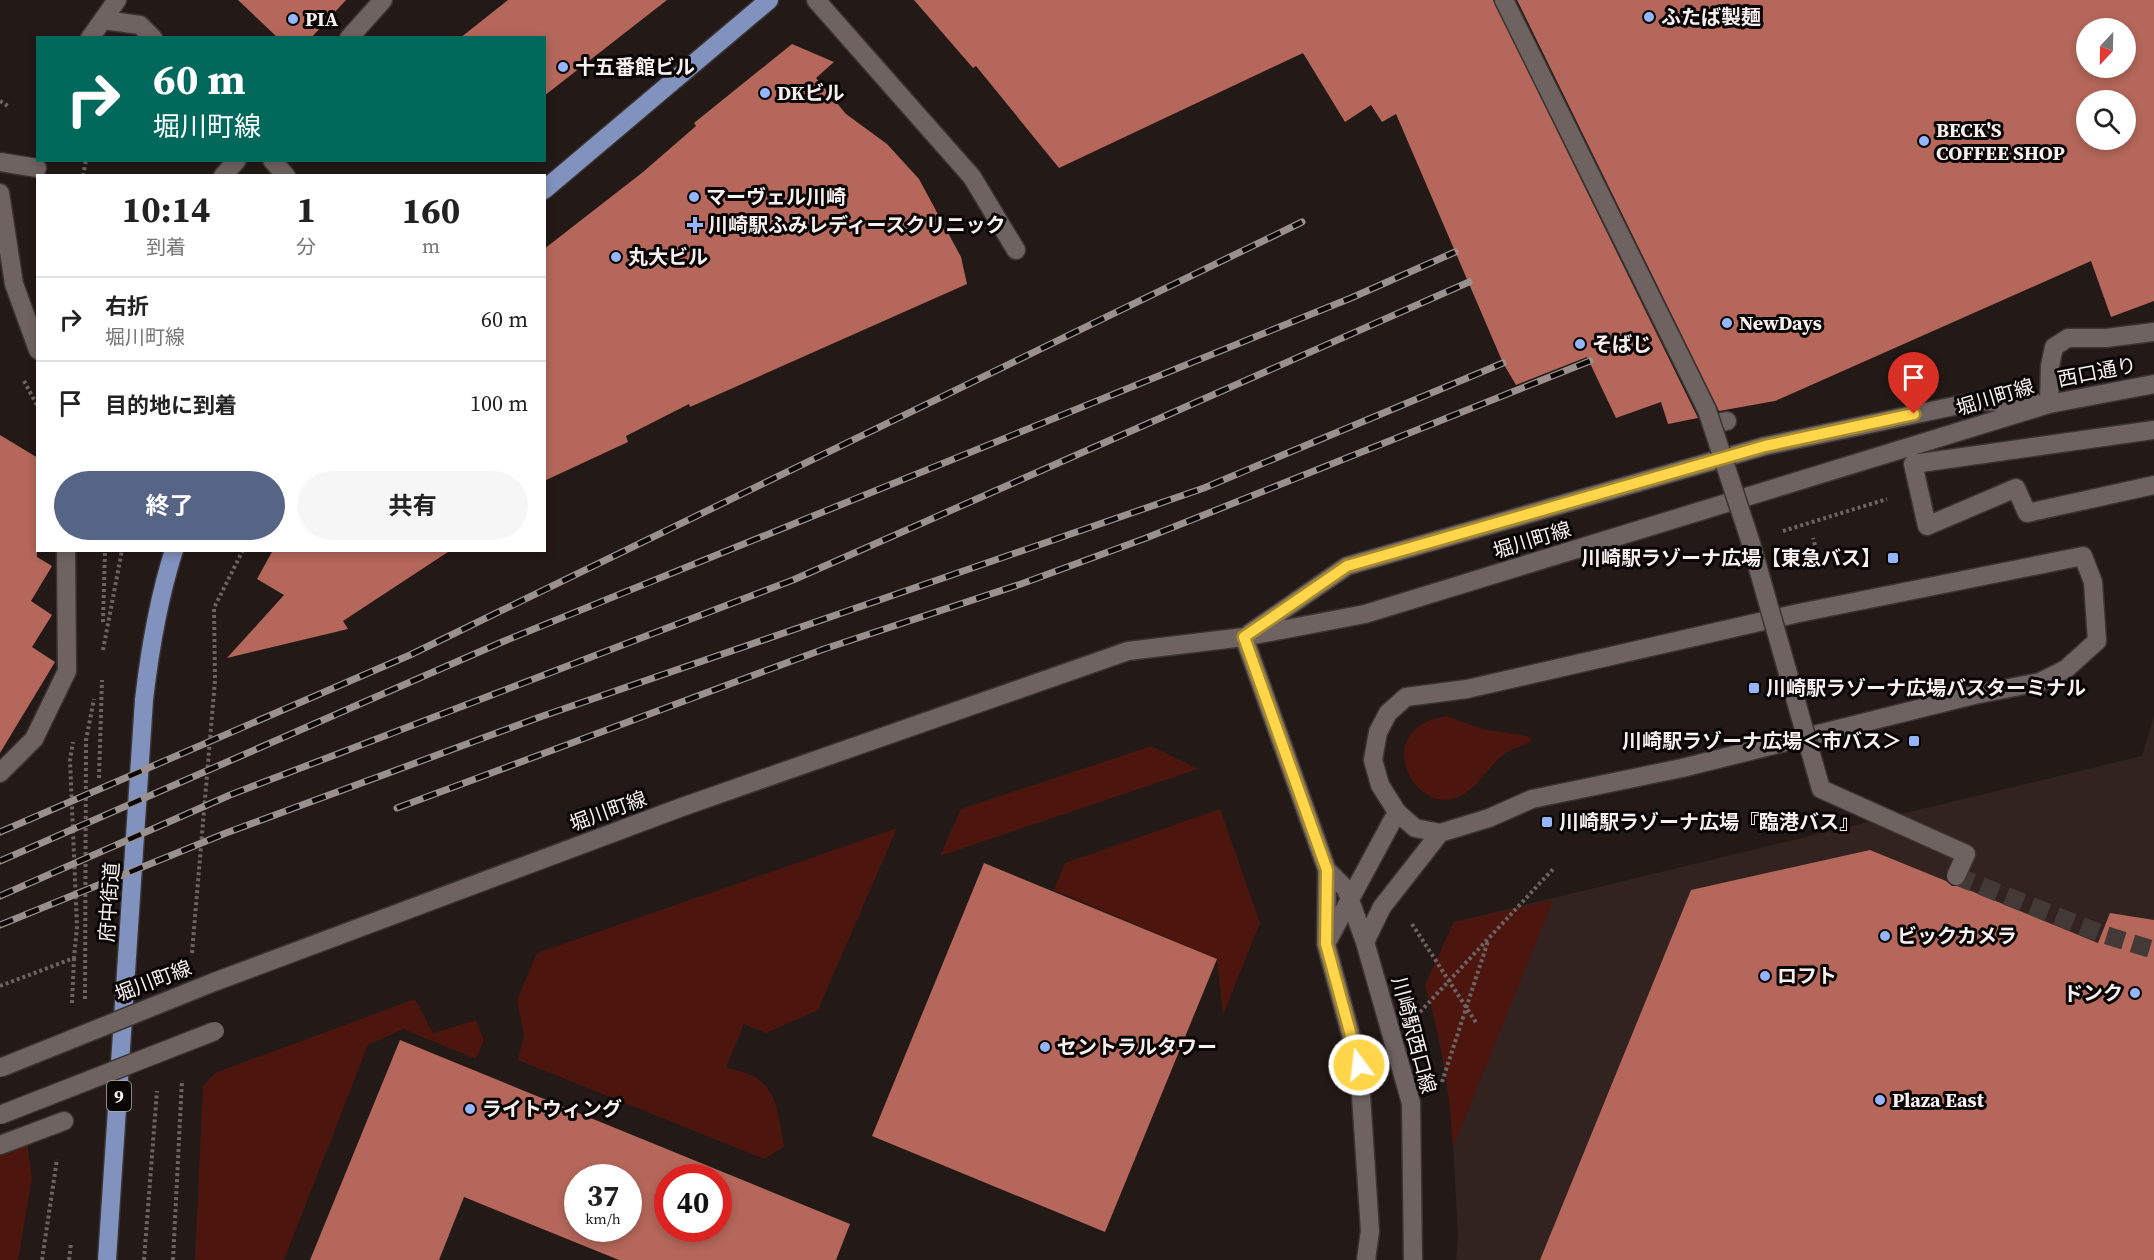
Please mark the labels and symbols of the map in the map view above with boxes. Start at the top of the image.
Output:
place label: ふたば製麺 [1661,3,1761,31]
place label: PIA [305,5,339,33]
marker: ふたば製麺 [1642,10,1656,24]
marker: PIA [286,12,300,26]
north arrow [2076,18,2136,78]
place label: 十五番館ビル [575,53,695,81]
marker: 十五番館ビル [556,60,570,74]
place label: DKビル [777,79,845,107]
marker: DKビル [758,86,772,100]
place label: BECK'S COFFEE SHOP [1936,116,2065,167]
marker: BECK'S COFFEE SHOP [1917,134,1931,148]
place label: マーヴェル川崎 [706,183,846,211]
marker: マーヴェル川崎 [687,190,701,204]
place label: 川崎駅ふみレディースクリニック [708,211,1006,239]
marker: 川崎駅ふみレディースクリニック [686,216,704,234]
place label: 丸大ビル [628,243,708,271]
marker: 丸大ビル [609,250,623,264]
place label: NewDays [1739,309,1822,337]
marker: NewDays [1720,316,1734,330]
place label: そばじ [1592,330,1652,358]
marker: そばじ [1573,337,1587,351]
street label: 西口通り [2055,351,2139,393]
pin [1888,352,1939,414]
street label: 堀川町線 [1953,372,2037,422]
street label: 堀川町線 [1490,515,1574,565]
place label: 川崎駅ラゾーナ広場【東急バス】 [1581,544,1881,572]
marker: 川崎駅ラゾーナ広場【東急バス】 [1886,551,1900,565]
place label: 川崎駅ラゾーナ広場バスターミナル [1766,674,2086,702]
marker: 川崎駅ラゾーナ広場バスターミナル [1747,681,1761,695]
place label: 川崎駅ラゾーナ広場＜市バス＞ [1622,727,1902,755]
marker: 川崎駅ラゾーナ広場＜市バス＞ [1907,734,1921,748]
street label: 堀川町線 [566,784,650,838]
place label: 川崎駅ラゾーナ広場『臨港バス』 [1559,808,1859,836]
marker: 川崎駅ラゾーナ広場『臨港バス』 [1540,815,1554,829]
street label: 府中街道 [92,861,126,943]
place label: ビックカメラ [1897,922,2017,950]
marker: ビックカメラ [1878,929,1892,943]
street label: 堀川町線 [111,954,195,1008]
place label: ロフト [1777,962,1837,990]
marker: ロフト [1758,969,1772,983]
street label: 川崎駅西口線 [1385,973,1443,1097]
place label: ドンク [2063,979,2123,1007]
marker: ドンク [2128,986,2142,1000]
place label: セントラルタワー [1057,1033,1217,1061]
position arrow [1327,1033,1391,1097]
marker: セントラルタワー [1038,1040,1052,1054]
road number: 9 [107,1081,131,1111]
place label: Plaza East [1892,1086,1985,1114]
marker: Plaza East [1873,1093,1887,1107]
place label: ライトウィング [482,1095,622,1123]
marker: ライトウィング [463,1102,477,1116]
speed limit sign: 40 [654,1164,732,1242]

